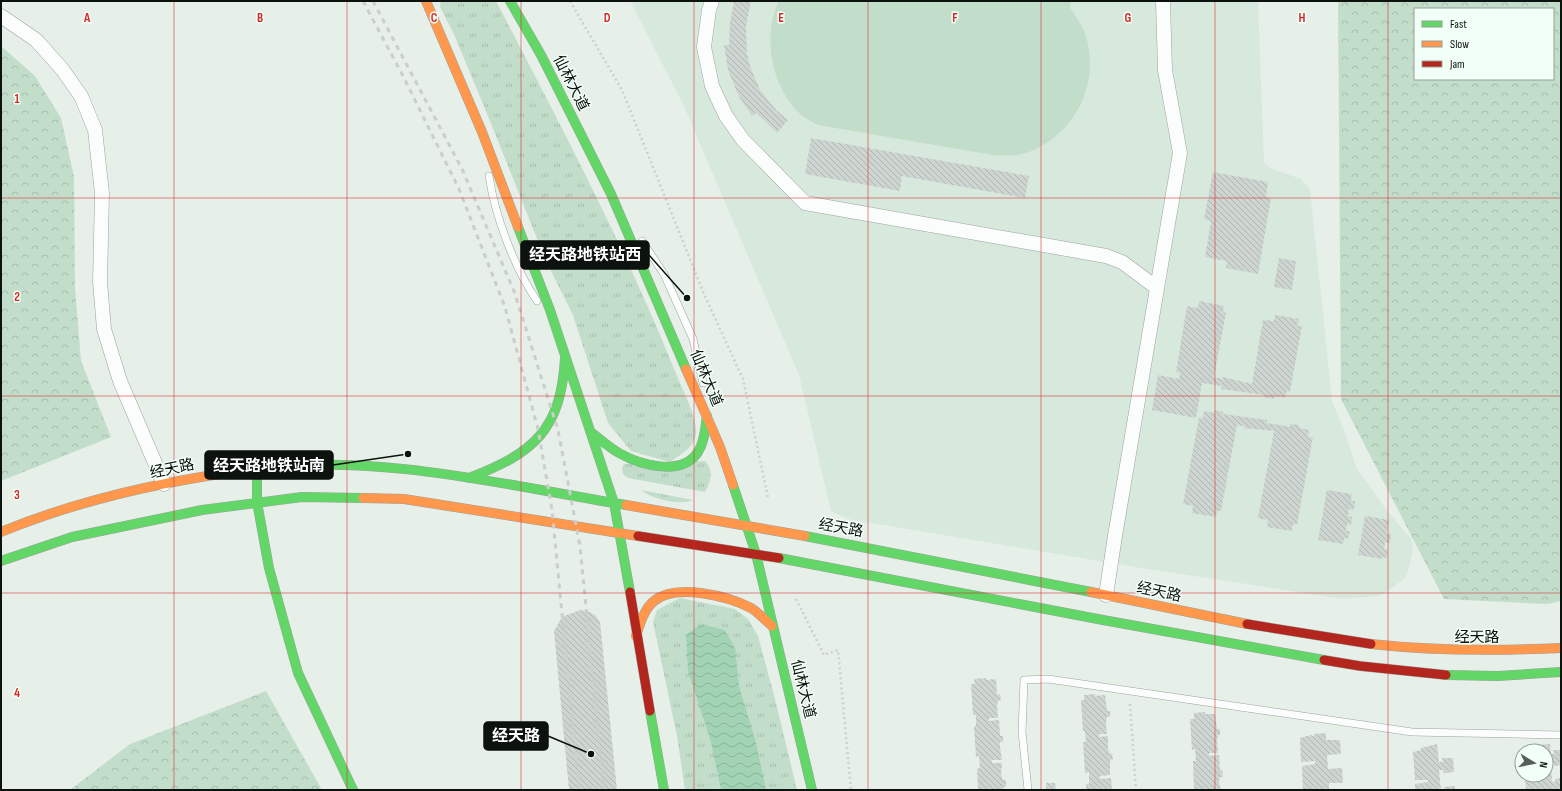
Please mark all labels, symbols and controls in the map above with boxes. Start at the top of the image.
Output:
legend [1414,8,1554,80]
text: A [83,10,91,26]
text: B [257,10,263,26]
text: C [431,10,438,26]
text: D [604,10,611,26]
text: E [778,10,784,26]
text: F [952,10,958,26]
text: G [1125,10,1132,26]
text: H [1299,10,1306,26]
text: Fast [1450,17,1467,32]
text: Slow [1450,37,1469,52]
street label: 仙林大道 [549,52,593,114]
text: Jam [1449,57,1465,72]
text: 1 [14,91,20,107]
callout: 经天路地铁站西 [521,241,649,269]
text: 经天路地铁站西 [529,246,641,265]
text: 2 [14,289,20,305]
street label: 仙林大道 [686,347,726,409]
callout: 经天路地铁站南 [205,451,333,479]
street label: 经天路 [148,455,196,483]
text: 经天路地铁站南 [213,457,325,476]
text: 3 [14,487,20,503]
street label: 经天路 [817,515,865,541]
street label: 经天路 [1135,578,1183,606]
street label: 经天路 [1454,628,1500,647]
street label: 仙林大道 [787,658,819,720]
text: 4 [14,685,20,701]
callout: 经天路 [484,722,548,750]
text: 经天路 [492,727,540,746]
north arrow [1514,743,1554,783]
text: N [1536,761,1550,769]

